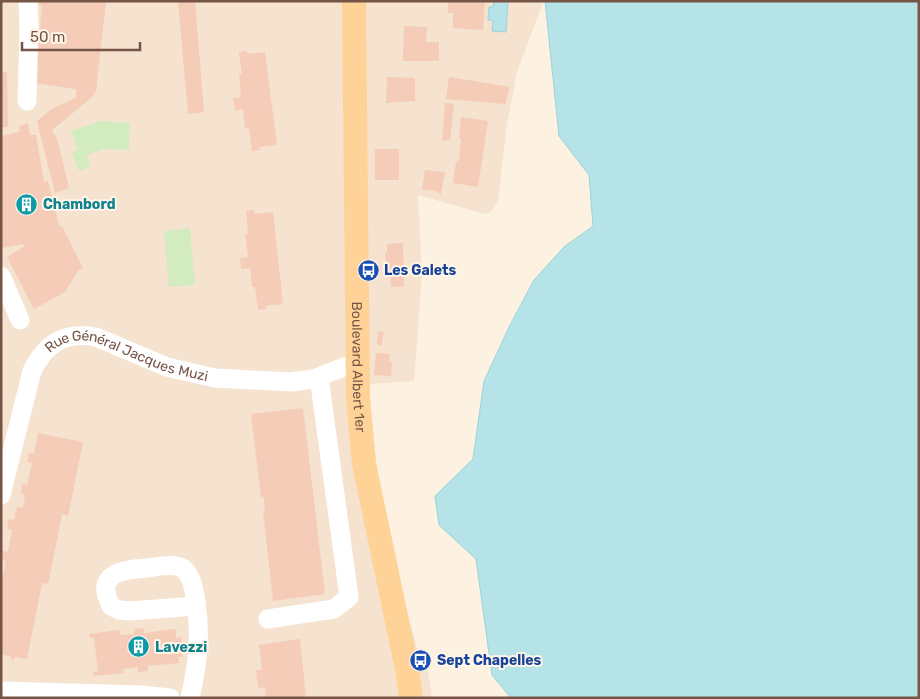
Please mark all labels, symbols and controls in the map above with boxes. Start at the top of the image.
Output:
scale bar [22,20,140,52]
text: 50 m [30,28,65,46]
building icon: Chambord [15,192,39,216]
place label: Chambord [43,196,116,213]
bus stop icon: Les Galets [356,258,380,282]
place label: Les Galets [384,262,457,279]
street label: Boulevard Albert 1er [349,301,370,434]
street label: Rue Général Jacques Muzi [41,327,210,385]
building icon: Lavezzi [127,635,151,659]
place label: Lavezzi [155,639,207,656]
bus stop icon: Sept Chapelles [409,648,433,672]
place label: Sept Chapelles [437,652,542,669]

